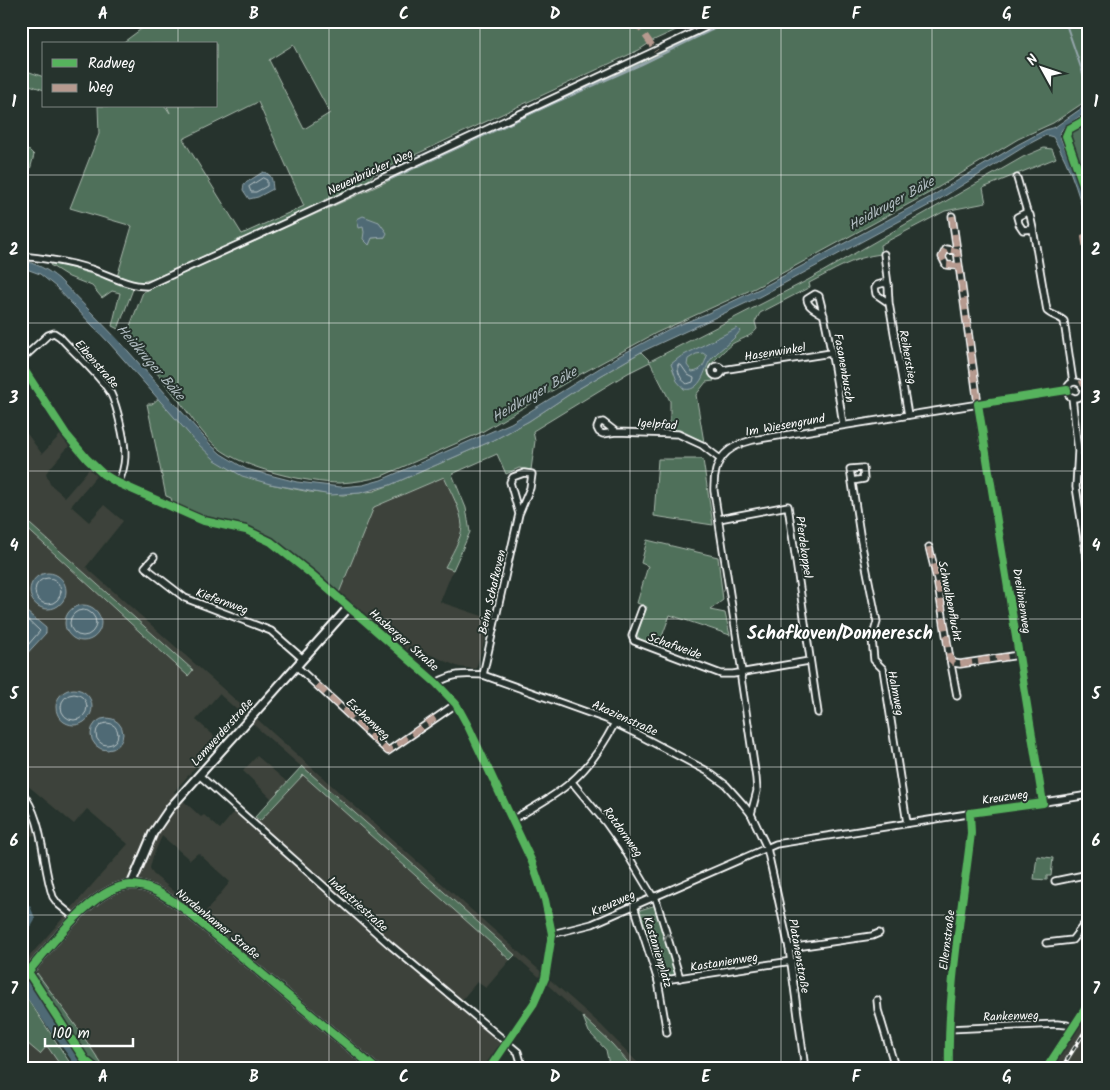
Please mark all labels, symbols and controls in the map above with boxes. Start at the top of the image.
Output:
text: A [98,2,108,27]
text: B [249,2,259,27]
text: C [399,2,409,27]
text: D [550,2,561,27]
text: E [702,2,712,27]
text: F [852,2,862,27]
text: G [1002,2,1012,27]
legend [42,42,218,108]
north arrow [1018,42,1068,92]
text: N [1022,50,1044,71]
text: Radweg [88,52,135,76]
text: Weg [88,76,114,100]
text: 1 [12,90,17,115]
text: 1 [1094,90,1099,115]
street label: Neuenbrücker Weg [324,144,417,201]
water label: Heidkruger Bäke [844,170,940,237]
text: 2 [9,238,19,263]
text: 2 [1091,238,1101,263]
water label: Heidkruger Bäke [111,319,191,407]
street label: Reiherstieg [893,328,922,386]
street label: Fasanenbusch [828,332,859,404]
street label: Eibenstraße [70,336,124,394]
street label: Hasenwinkel [743,338,807,367]
water label: Heidkruger Bäke [488,361,583,428]
text: 3 [9,386,19,411]
text: 3 [1091,386,1101,411]
street label: Im Wiesengrund [744,409,827,442]
street label: Igelpfad [637,414,678,435]
street label: Pferdekoppel [790,515,817,579]
text: 4 [10,534,19,559]
text: 4 [1092,534,1101,559]
street label: Beim Schafkoven [474,548,511,636]
street label: Schwalbenflucht [932,559,967,643]
street label: Dreilinienweg [1007,567,1036,635]
street label: Kiefernweg [193,583,251,620]
street label: Hasberger Straße [364,605,443,677]
district label: Schafkoven/Donneresch [747,620,933,649]
street label: Schafweide [645,628,705,665]
street label: Halmweg [882,669,909,717]
text: 5 [9,682,20,707]
text: 5 [1091,682,1102,707]
street label: Lemwerderstraße [187,694,259,771]
street label: Eschenweg [341,694,394,745]
street label: Akazienstraße [589,695,661,742]
street label: Kreuzweg [981,785,1030,810]
street label: Rotdornweg [598,803,648,862]
text: 6 [10,829,19,854]
text: 6 [1092,829,1101,854]
street label: Industriestraße [323,872,393,937]
street label: Nordenhamer Straße [171,884,265,965]
street label: Kreuzweg [588,885,639,922]
street label: Ellernstraße [934,908,961,971]
street label: Kastanienplatz [638,914,677,990]
street label: Platanenstraße [783,917,815,995]
one-way arrow [663,933,673,942]
street label: Kastanienweg [689,948,760,977]
text: 7 [10,977,18,1002]
text: 7 [1092,977,1100,1002]
street label: Rankenweg [983,1006,1039,1027]
scale bar [45,1015,132,1047]
text: 100 m [52,1022,90,1046]
text: A [98,1065,108,1090]
text: B [249,1065,259,1090]
text: C [399,1065,409,1090]
text: D [550,1065,561,1090]
text: E [702,1065,712,1090]
text: F [852,1065,862,1090]
text: G [1002,1065,1012,1090]

